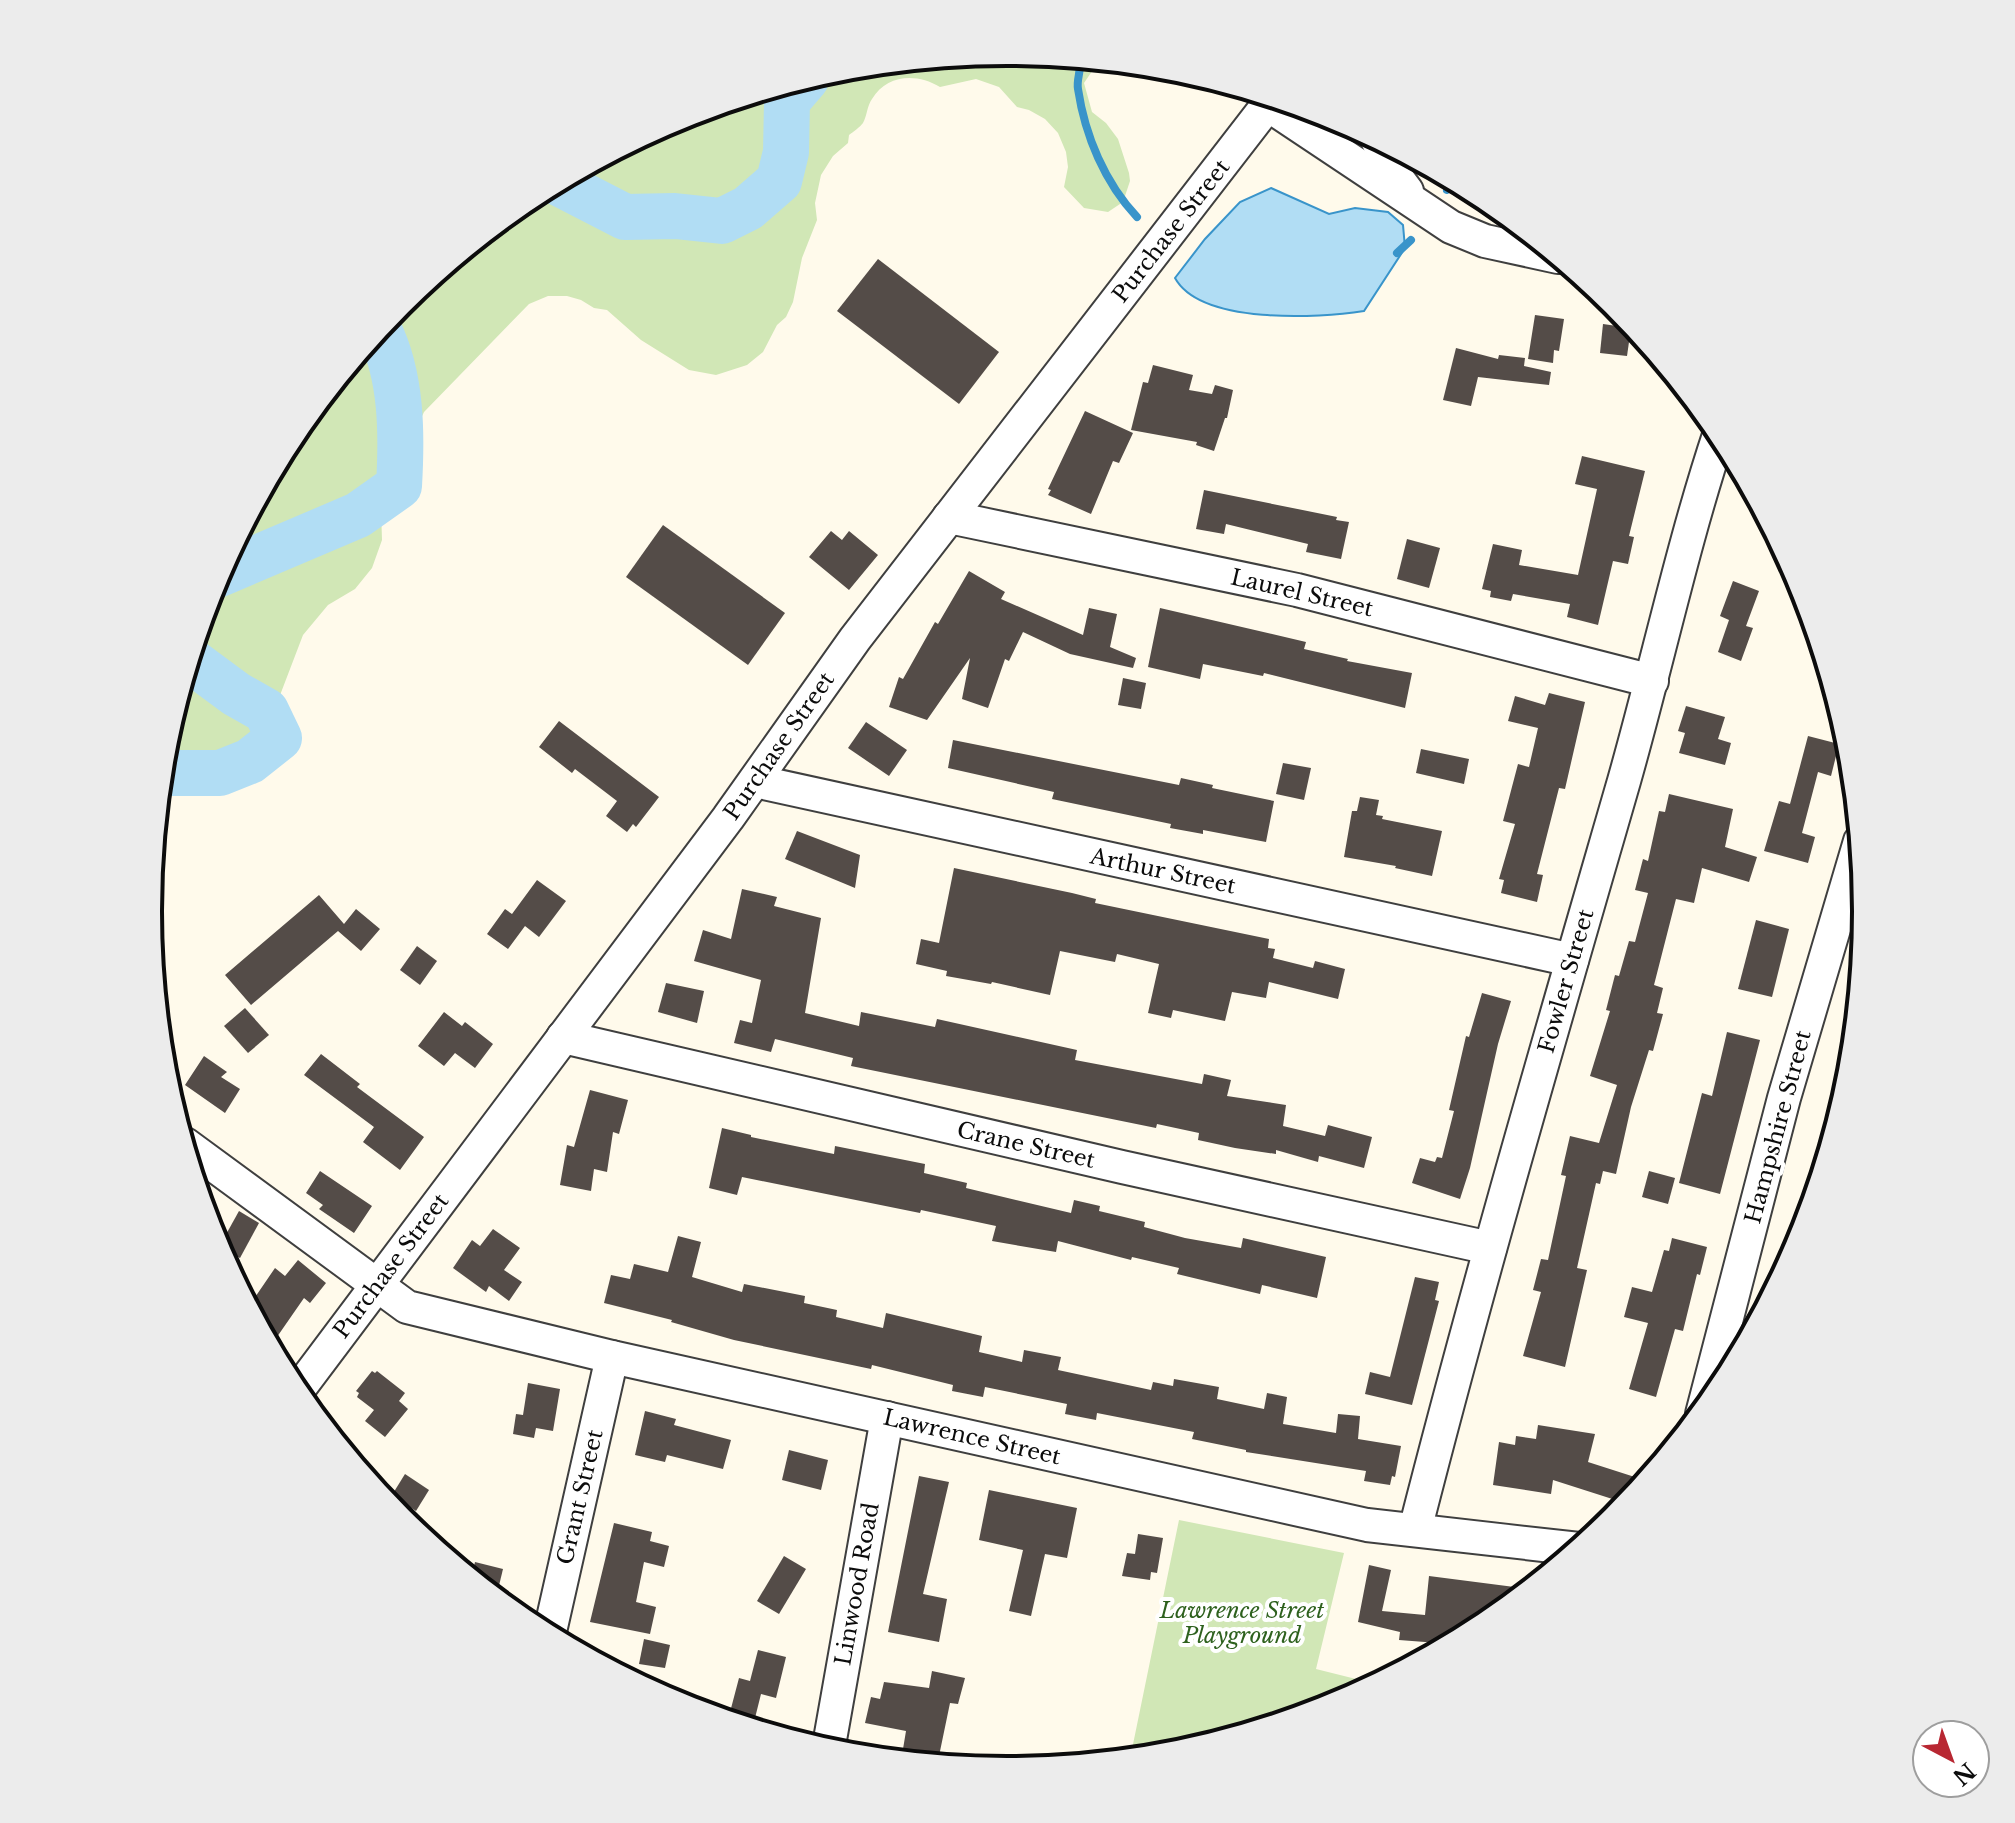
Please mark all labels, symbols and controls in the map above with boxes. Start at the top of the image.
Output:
street label: Purchase Street [1107,153,1236,308]
street label: Laurel Street [1228,563,1377,623]
street label: Purchase Street [718,666,840,825]
street label: Arthur Street [1087,842,1239,900]
street label: Fowler Street [1533,905,1600,1056]
street label: Hampshire Street [1739,1027,1817,1227]
street label: Crane Street [954,1116,1098,1174]
street label: Purchase Street [328,1188,455,1344]
street label: Lawrence Street [881,1403,1064,1471]
street label: Grant Street [551,1426,609,1567]
street label: Linwood Road [829,1500,885,1668]
park label: Lawrence Street Playground [1159,1597,1324,1649]
north arrow [1911,1719,1991,1799]
text: N [1947,1757,1980,1791]

